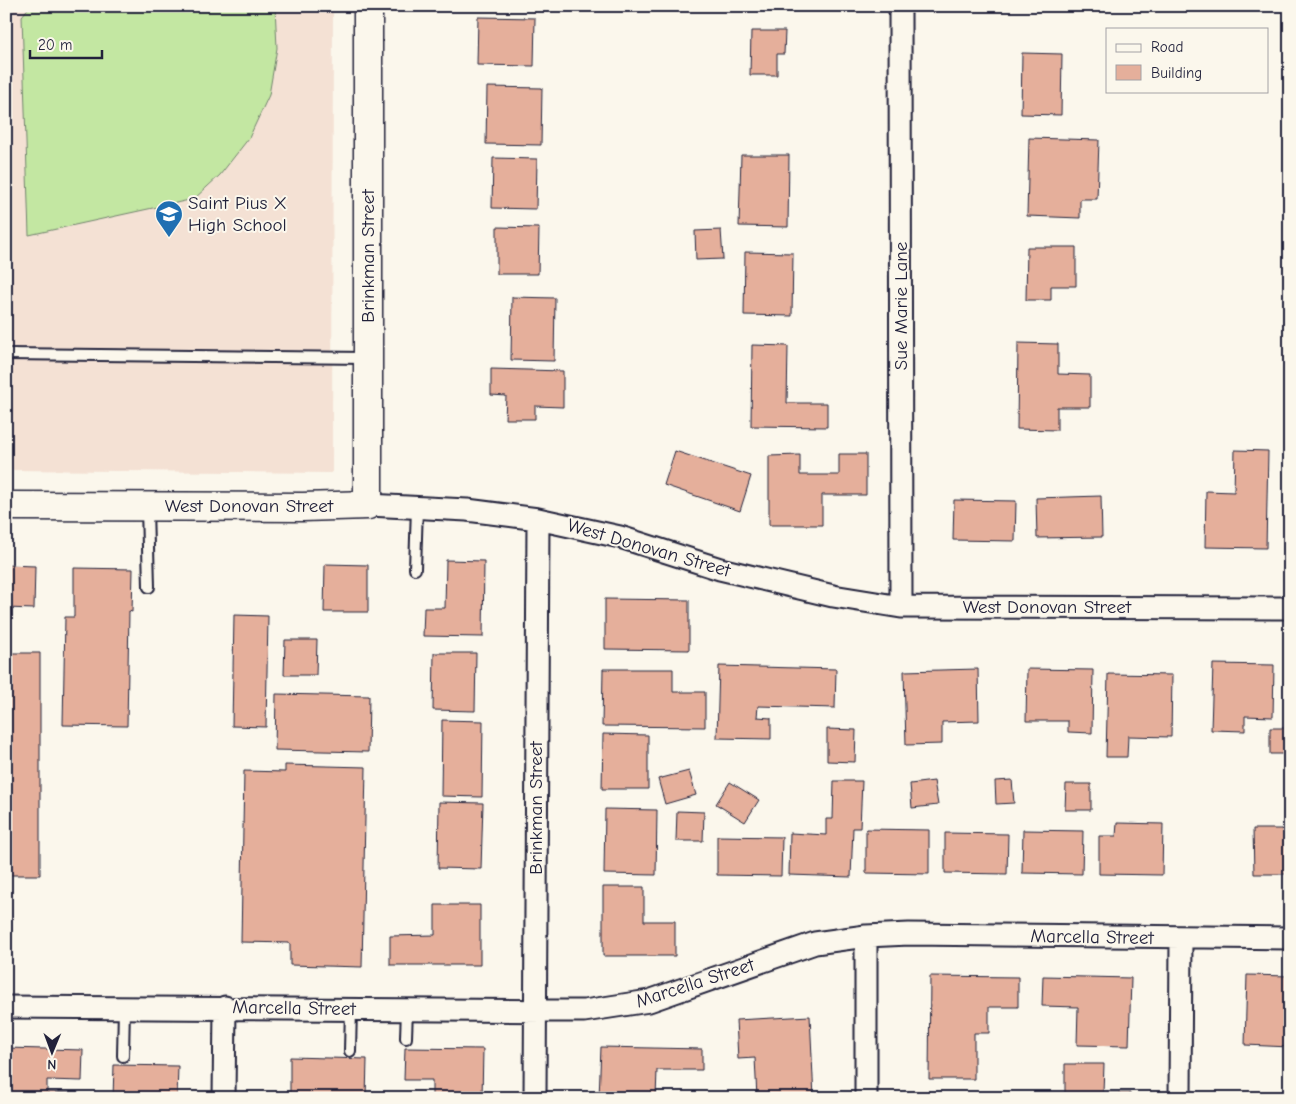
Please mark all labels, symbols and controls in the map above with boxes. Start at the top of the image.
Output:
scale bar [30,28,102,60]
legend [1106,28,1268,92]
text: 20 m [38,36,72,54]
text: Road [1151,38,1183,56]
text: Building [1151,64,1202,82]
street label: Brinkman Street [357,189,379,323]
place label: Saint Pius X High School [188,192,287,236]
school or university icon: Saint Pius X High School [154,199,184,238]
street label: Sue Marie Lane [890,242,912,370]
street label: West Donovan Street [165,495,334,517]
street label: West Donovan Street [565,514,734,582]
street label: West Donovan Street [963,596,1132,618]
street label: Brinkman Street [525,741,547,875]
street label: Marcella Street [1030,925,1154,949]
street label: Marcella Street [633,953,758,1013]
street label: Marcella Street [232,996,356,1020]
north arrow [28,1026,78,1076]
text: N [47,1056,56,1073]

